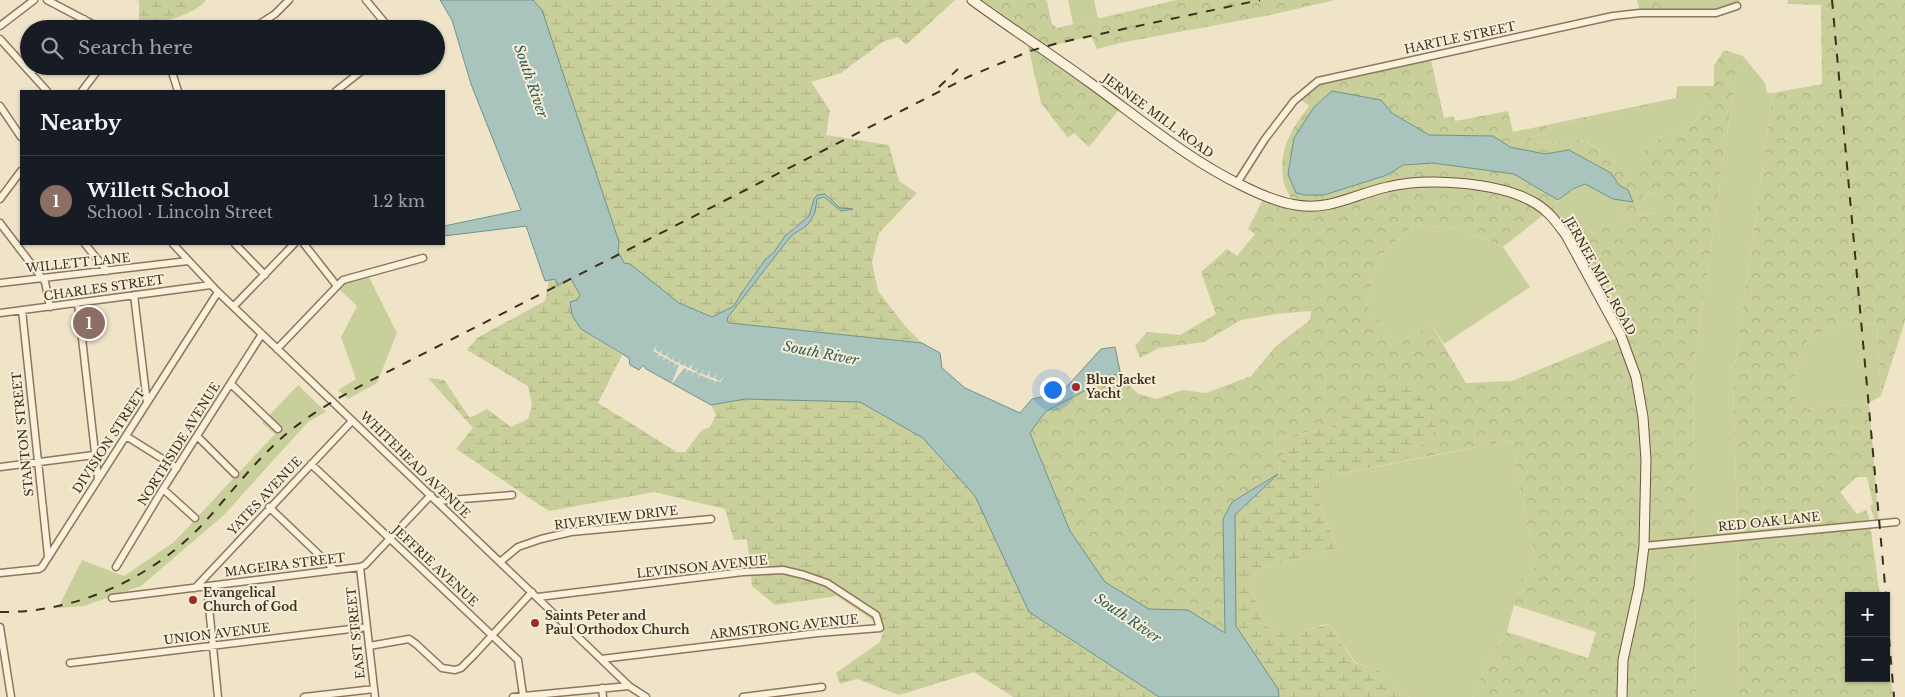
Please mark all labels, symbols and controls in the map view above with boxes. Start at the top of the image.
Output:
street label: HARTLE STREET [1403,18,1517,57]
search box [20,20,445,75]
icon: search [38,34,66,62]
text: Search here [78,36,193,59]
water label: South River [510,42,552,121]
street label: JERNEE MILL ROAD [1098,69,1217,161]
text: Nearby [40,110,121,136]
text: Willett School [87,179,230,202]
text: 1 [53,191,59,211]
text: 1.2 km [372,191,425,211]
text: School · Lincoln Street [87,202,273,222]
street label: JERNEE MILL ROAD [1561,212,1639,338]
street label: WILLETT LANE [24,250,131,276]
street label: CHARLES STREET [43,272,166,303]
pin: 1 [73,304,105,342]
water label: South River [782,337,861,369]
street label: STANTON STREET [8,371,37,497]
place label: Blue Jacket Yacht [1085,372,1156,401]
your location [1040,377,1066,403]
street label: NORTHSIDE AVENUE [134,379,223,508]
marker: Blue Jacket Yacht [1070,381,1082,393]
street label: DIVISION STREET [69,385,148,496]
street label: WHITEHEAD AVENUE [356,407,474,521]
street label: YATES AVENUE [224,453,305,539]
street label: RIVERVIEW DRIVE [553,502,679,533]
street label: RED OAK LANE [1717,509,1821,534]
street label: JEFFRIE AVENUE [388,521,482,609]
street label: MAGEIRA STREET [224,550,347,579]
street label: LEVINSON AVENUE [636,552,768,581]
place label: Evangelical Church of God [203,585,298,614]
street label: EAST STREET [343,586,368,680]
water label: South River [1091,589,1165,647]
map controls [1845,592,1890,682]
button: + [1845,592,1890,637]
marker: Evangelical Church of God [187,594,199,606]
place label: Saints Peter and Paul Orthodox Church [545,608,690,637]
street label: ARMSTRONG AVENUE [708,611,859,642]
marker: Saints Peter and Paul Orthodox Church [529,617,541,629]
street label: UNION AVENUE [163,619,271,647]
button: − [1845,637,1890,682]

